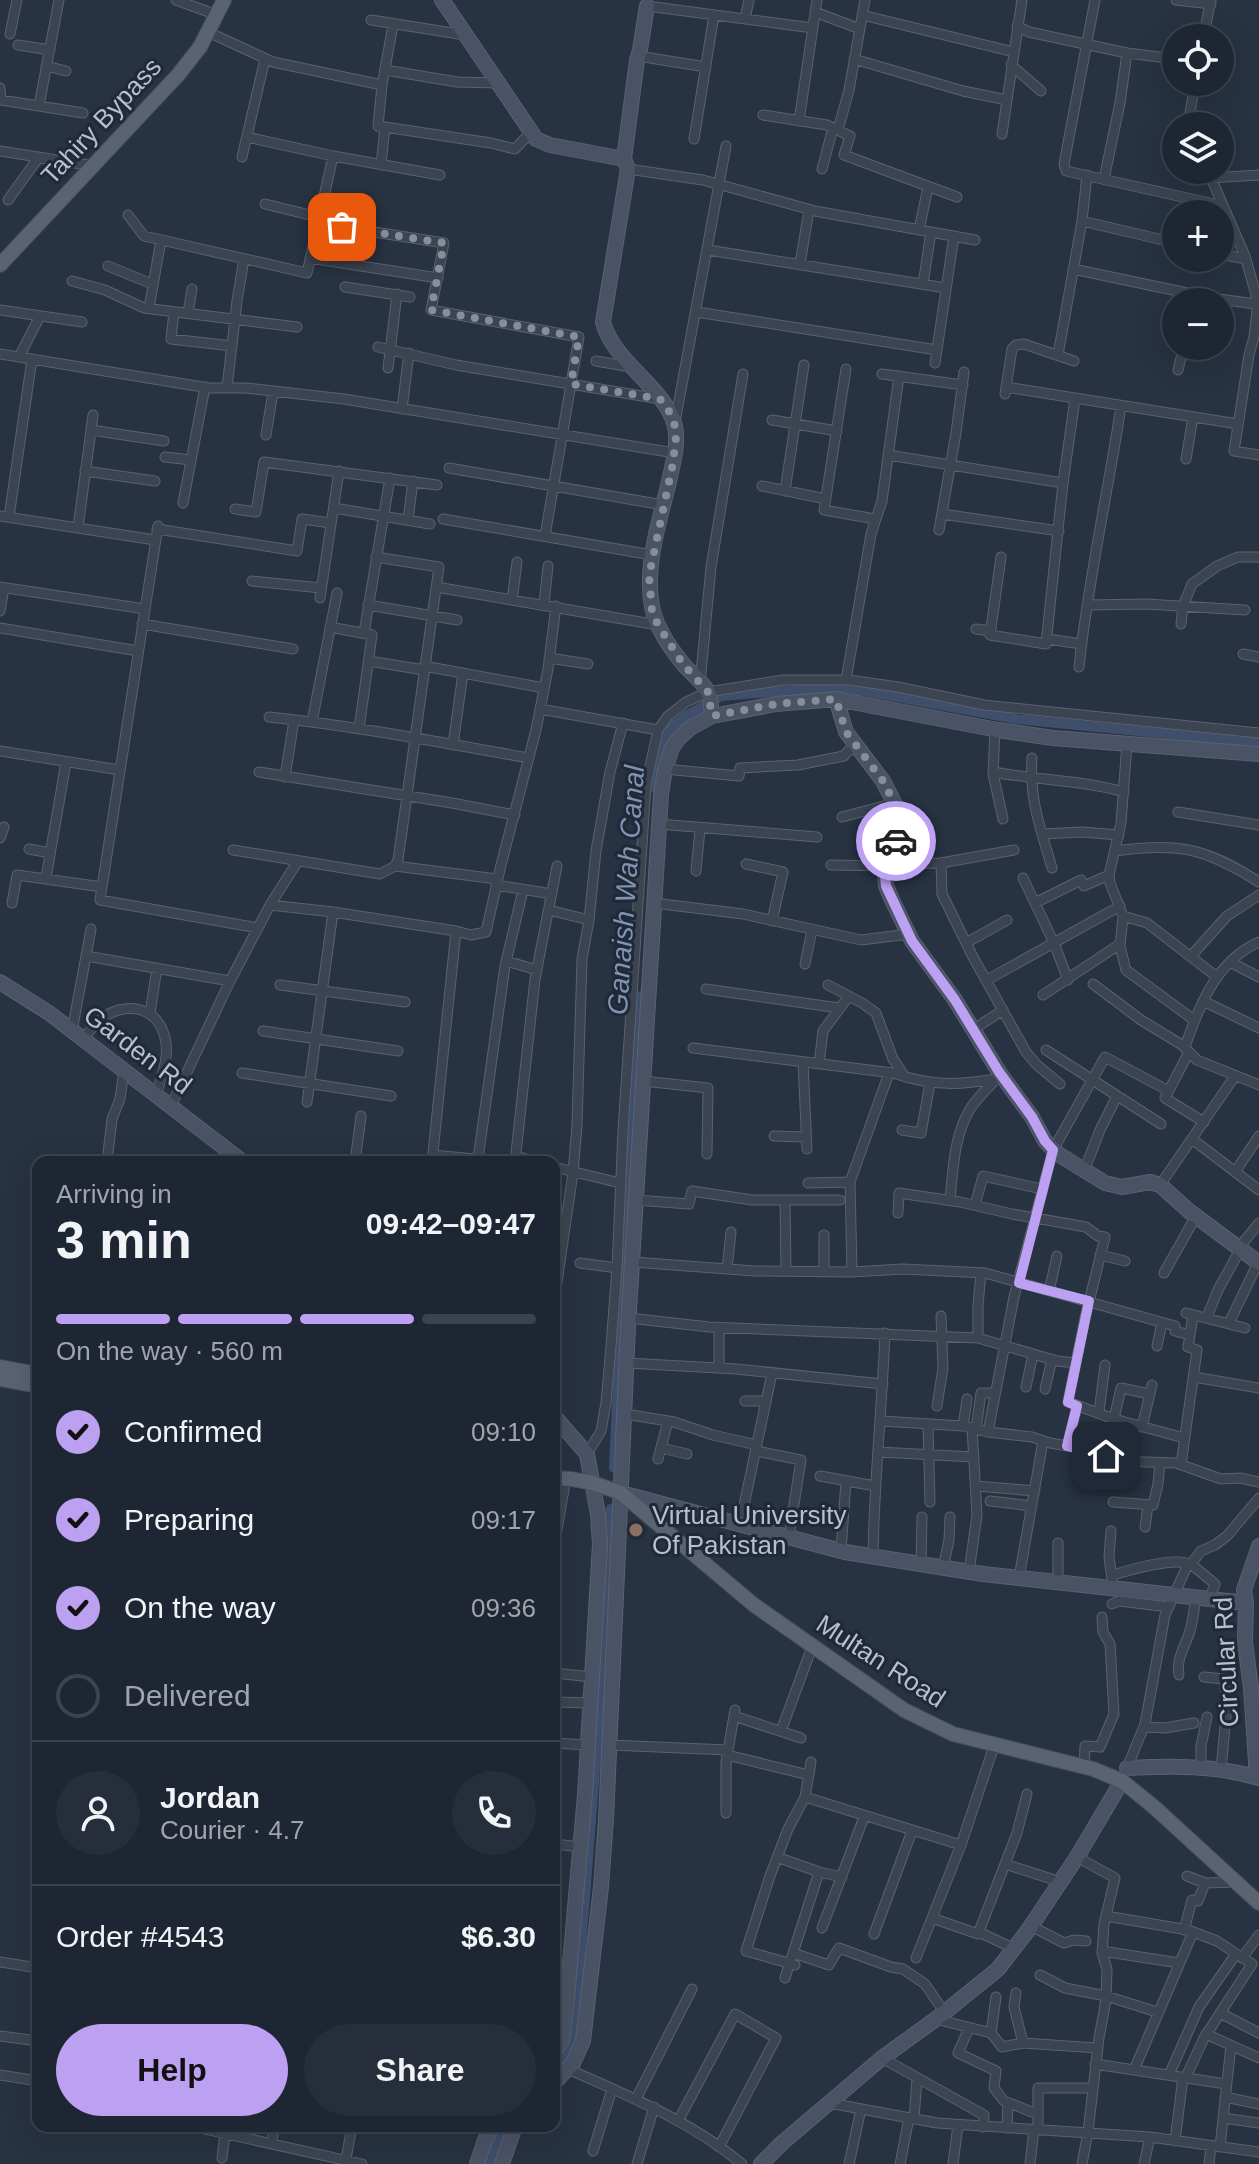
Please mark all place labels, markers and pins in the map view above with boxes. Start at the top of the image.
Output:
pin [308,193,376,261]
pin [1072,1422,1140,1490]
place label: Virtual University Of Pakistan [652,1500,847,1560]
marker: Virtual University Of Pakistan [627,1521,645,1539]

